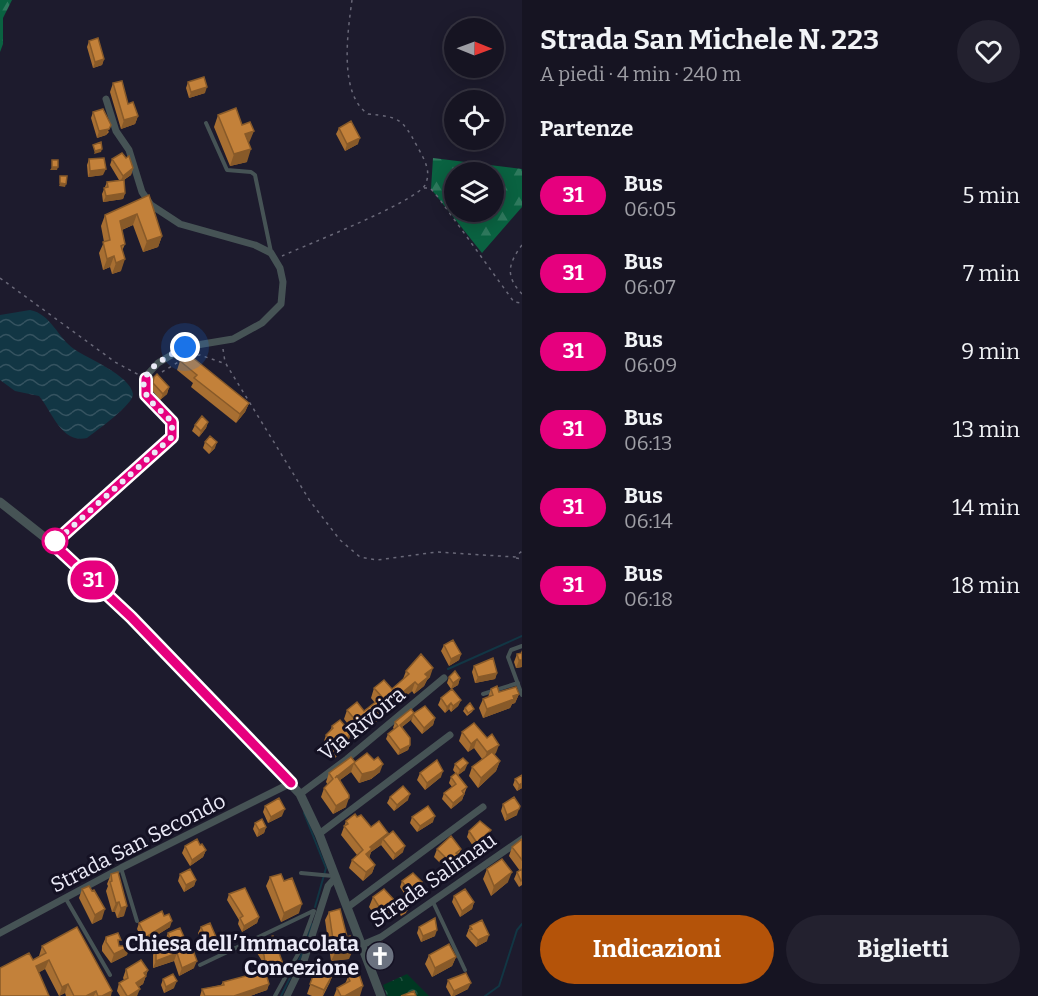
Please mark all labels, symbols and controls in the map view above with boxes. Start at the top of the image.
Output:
north arrow [444,18,504,78]
map controls [444,18,504,222]
button: heart [957,20,1020,83]
text: Strada San Michele N. 223 [540,23,879,56]
text: A piedi · 4 min · 240 m [540,62,741,86]
button: locate [444,90,504,150]
text: Partenze [540,115,633,142]
button: layers [444,162,504,222]
text: Bus [624,170,663,197]
text: 31 [562,182,584,208]
text: 5 min [962,182,1020,209]
text: 06:05 [624,197,676,221]
text: Bus [624,248,663,275]
text: 31 [562,260,584,286]
text: 7 min [963,260,1020,287]
text: 06:07 [624,275,676,299]
text: Bus [624,326,663,353]
your location [170,332,200,362]
text: 31 [562,338,584,364]
text: 9 min [961,338,1020,365]
text: 06:09 [624,353,677,377]
text: Bus [624,404,663,431]
text: 31 [562,416,584,442]
text: 13 min [953,416,1020,443]
text: 06:13 [624,431,672,455]
text: Bus [624,482,663,509]
text: 31 [562,494,584,520]
text: 14 min [952,494,1020,521]
text: 06:14 [624,509,673,533]
unlabelled marker [42,528,68,554]
line badge: 31 [66,560,120,600]
text: Bus [624,560,663,587]
text: 31 [82,567,104,593]
text: 31 [562,572,584,598]
text: 18 min [952,572,1020,599]
text: 06:18 [624,587,673,611]
street label: Via Rivoira [313,681,411,767]
street label: Strada San Secondo [46,788,230,898]
street label: Strada Salimau [365,827,501,933]
button: Indicazioni [540,915,774,984]
button: Biglietti [786,915,1020,984]
place label: Chiesa dell′Immacolata Concezione [125,931,359,981]
church icon: Chiesa dell′Immacolata Concezione [364,940,396,972]

